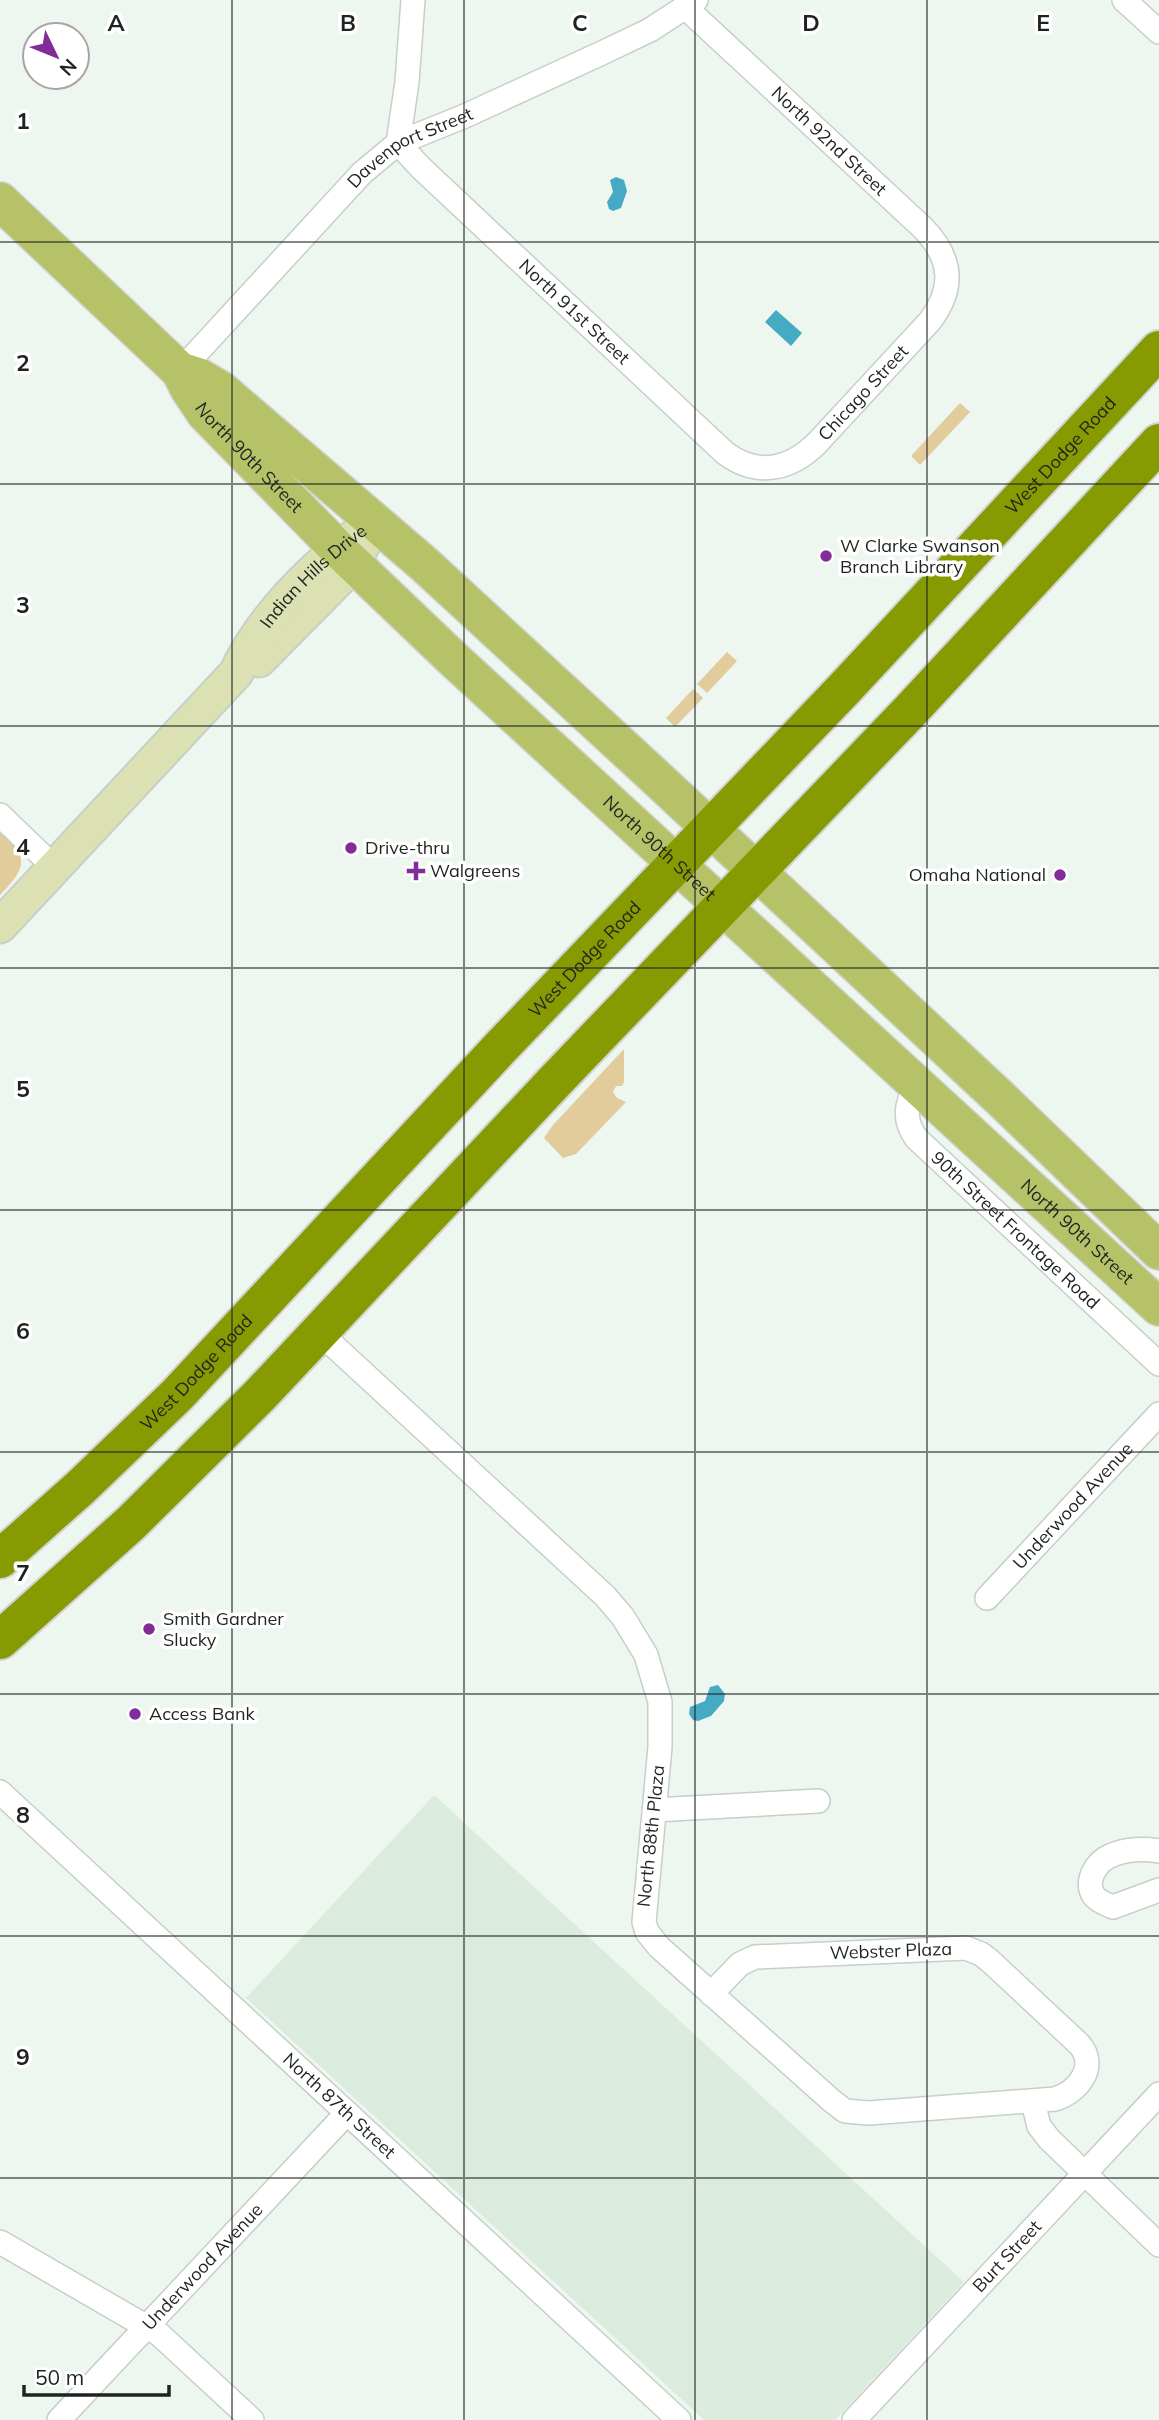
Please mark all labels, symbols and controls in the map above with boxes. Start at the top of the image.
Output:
text: A [107,8,125,37]
text: B [340,8,356,37]
text: C [572,8,588,37]
text: D [802,8,820,37]
text: E [1036,8,1050,37]
north arrow [21,21,91,91]
text: N [55,54,82,81]
street label: North 92nd Street [767,81,892,200]
street label: Davenport Street [342,102,476,193]
text: 1 [16,106,30,135]
street label: North 91st Street [514,254,635,369]
street label: Chicago Street [813,340,913,445]
text: 2 [16,348,30,377]
street label: West Dodge Road [1000,392,1121,519]
street label: North 90th Street [190,398,308,517]
street label: Indian Hills Drive [255,519,371,633]
place label: W Clarke Swanson Branch Library [840,534,1000,578]
marker: W Clarke Swanson Branch Library [818,548,834,564]
text: 3 [16,590,30,619]
street label: North 90th Street [598,790,721,906]
text: 4 [16,832,30,861]
place label: Drive-thru [365,836,450,859]
marker: Drive-thru [343,840,359,856]
place label: Walgreens [430,859,520,882]
marker: Walgreens [408,863,424,879]
place label: Omaha National [909,863,1046,886]
marker: Omaha National [1052,867,1068,883]
street label: West Dodge Road [523,896,646,1022]
text: 5 [16,1074,30,1103]
street label: 90th Street Frontage Road [927,1146,1105,1314]
street label: North 90th Street [1016,1174,1139,1289]
street label: West Dodge Road [135,1309,257,1435]
text: 6 [16,1316,30,1345]
street label: Underwood Avenue [1008,1437,1138,1574]
text: 7 [16,1558,30,1587]
place label: Smith Gardner Slucky [163,1607,284,1651]
marker: Smith Gardner Slucky [141,1621,157,1637]
place label: Access Bank [149,1702,256,1725]
marker: Access Bank [127,1706,143,1722]
street label: North 88th Plaza [632,1764,669,1908]
text: 8 [16,1800,30,1829]
street label: Webster Plaza [829,1937,953,1964]
text: 9 [16,2042,30,2071]
street label: North 87th Street [278,2048,401,2163]
street label: Underwood Avenue [137,2198,267,2335]
street label: Burt Street [967,2215,1046,2297]
scale bar [24,2354,170,2398]
text: 50 m [35,2364,84,2390]

